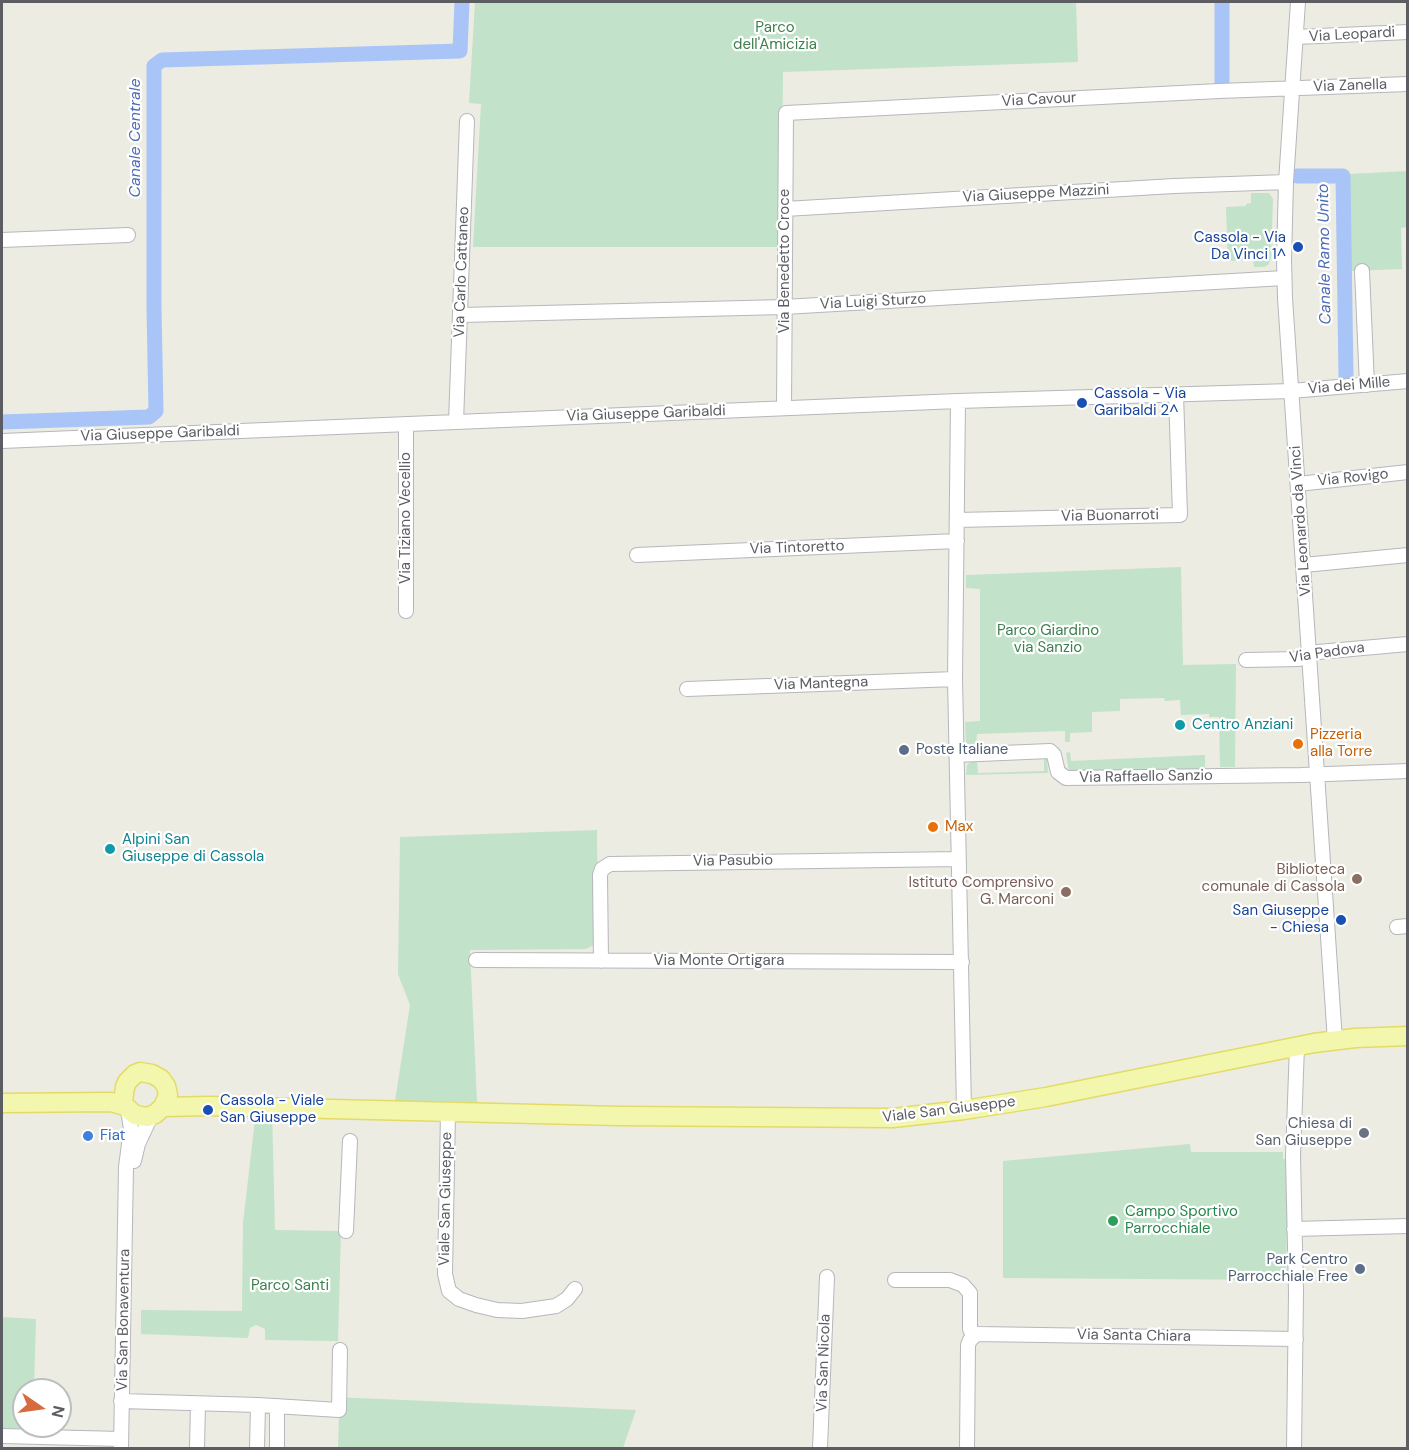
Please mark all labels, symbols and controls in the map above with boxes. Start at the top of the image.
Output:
park label: Parco dell'Amicizia [733,19,817,54]
street label: Via Leopardi [1308,24,1396,46]
street label: Via Zanella [1313,76,1387,96]
water label: Canale Centrale [126,78,146,198]
street label: Via Cavour [1001,89,1077,111]
street label: Via Giuseppe Mazzini [962,181,1110,207]
water label: Canale Ramo Unito [1314,183,1336,325]
street label: Via Benedetto Croce [776,189,794,333]
street label: Via Carlo Cattaneo [451,206,473,338]
place label: Cassola - Via Da Vinci 1^ [1194,229,1286,264]
marker: Cassola - Via Da Vinci 1^ [1291,240,1305,254]
street label: Via Luigi Sturzo [819,290,927,314]
street label: Via dei Mille [1307,373,1391,399]
place label: Cassola - Via Garibaldi 2^ [1094,385,1186,420]
marker: Cassola - Via Garibaldi 2^ [1075,396,1089,410]
street label: Via Giuseppe Garibaldi [566,402,726,426]
street label: Via Giuseppe Garibaldi [80,422,240,446]
street label: Via Leonardo da Vinci [1287,445,1315,597]
street label: Via Tiziano Vecellio [397,452,415,584]
street label: Via Rovigo [1317,465,1389,491]
street label: Via Buonarroti [1061,506,1159,526]
street label: Via Tintoretto [749,537,845,559]
park label: Parco Giardino via Sanzio [997,622,1099,657]
street label: Via Padova [1288,639,1366,667]
street label: Via Mantegna [773,673,869,695]
place label: Centro Anziani [1192,716,1293,734]
marker: Centro Anziani [1173,718,1187,732]
place label: Pizzeria alla Torre [1310,726,1372,761]
marker: Pizzeria alla Torre [1291,737,1305,751]
place label: Poste Italiane [916,741,1008,759]
marker: Poste Italiane [897,743,911,757]
street label: Via Raffaello Sanzio [1079,767,1213,787]
place label: Max [945,818,973,836]
marker: Max [926,820,940,834]
place label: Alpini San Giuseppe di Cassola [122,831,264,866]
marker: Alpini San Giuseppe di Cassola [103,842,117,856]
street label: Via Pasubio [693,851,773,871]
place label: Biblioteca comunale di Cassola [1202,861,1345,896]
marker: Biblioteca comunale di Cassola [1350,872,1364,886]
place label: Istituto Comprensivo G. Marconi [908,874,1054,909]
marker: Istituto Comprensivo G. Marconi [1059,885,1073,899]
place label: San Giuseppe - Chiesa [1233,902,1329,937]
marker: San Giuseppe - Chiesa [1334,913,1348,927]
street label: Via Monte Ortigara [654,952,784,970]
place label: Cassola - Viale San Giuseppe [220,1092,324,1127]
street label: Viale San Giuseppe [881,1093,1017,1127]
marker: Cassola - Viale San Giuseppe [201,1103,215,1117]
place label: Chiesa di San Giuseppe [1256,1115,1352,1150]
marker: Chiesa di San Giuseppe [1357,1126,1371,1140]
place label: Fiat [100,1127,125,1145]
marker: Fiat [81,1129,95,1143]
street label: Viale San Giuseppe [436,1132,456,1266]
place label: Campo Sportivo Parrocchiale [1125,1203,1238,1238]
marker: Campo Sportivo Parrocchiale [1106,1214,1120,1228]
street label: Via San Bonaventura [114,1249,134,1391]
place label: Park Centro Parrocchiale Free [1228,1251,1348,1286]
marker: Park Centro Parrocchiale Free [1353,1262,1367,1276]
park label: Parco Santi [251,1277,329,1295]
street label: Via San Nicola [813,1314,835,1412]
street label: Via Santa Chiara [1077,1326,1191,1346]
north arrow [12,1378,72,1438]
text: N [47,1404,70,1420]

